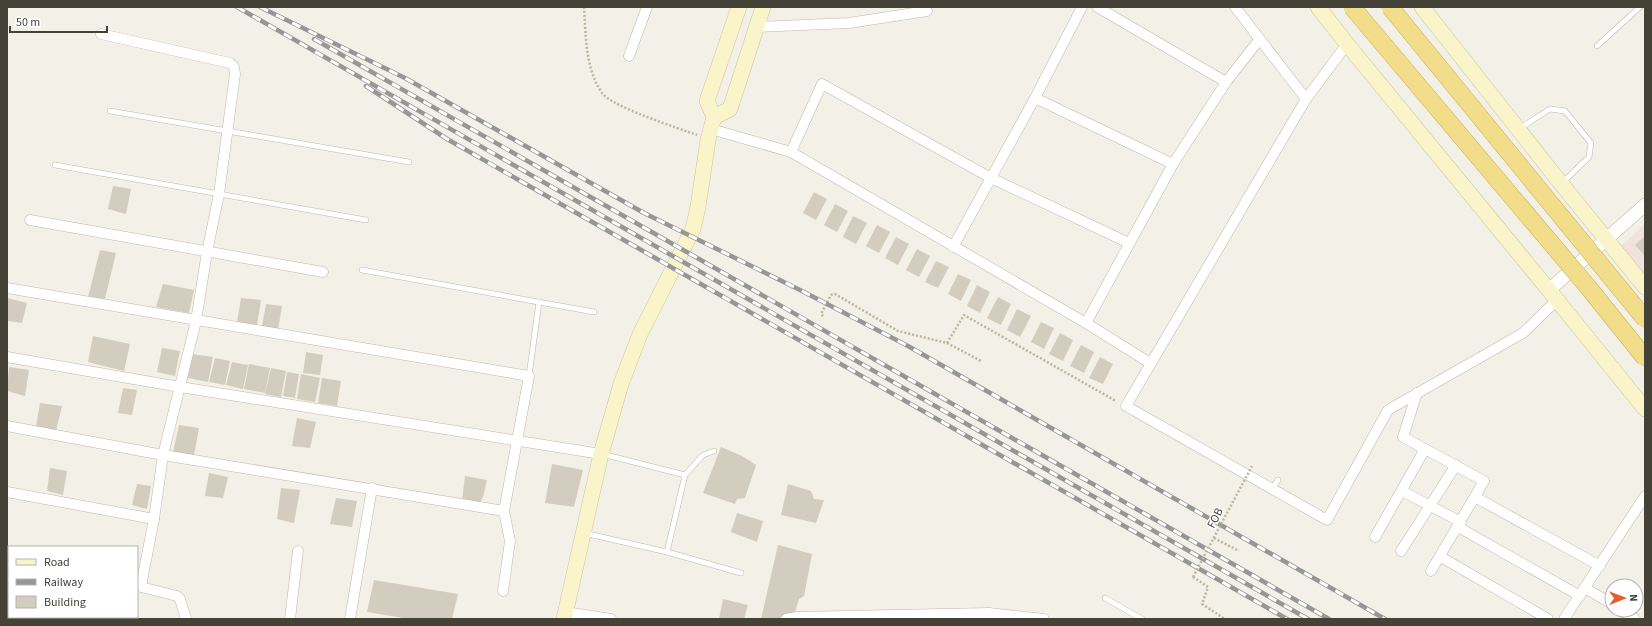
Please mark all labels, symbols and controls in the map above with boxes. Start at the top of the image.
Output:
scale bar [10,8,107,34]
text: 50 m [16,14,40,31]
street label: FOB [1203,505,1228,531]
legend [8,546,138,618]
text: Road [44,554,70,571]
text: Railway [44,574,83,591]
north arrow [1604,578,1644,618]
text: Building [44,594,86,611]
text: N [1626,594,1641,602]

